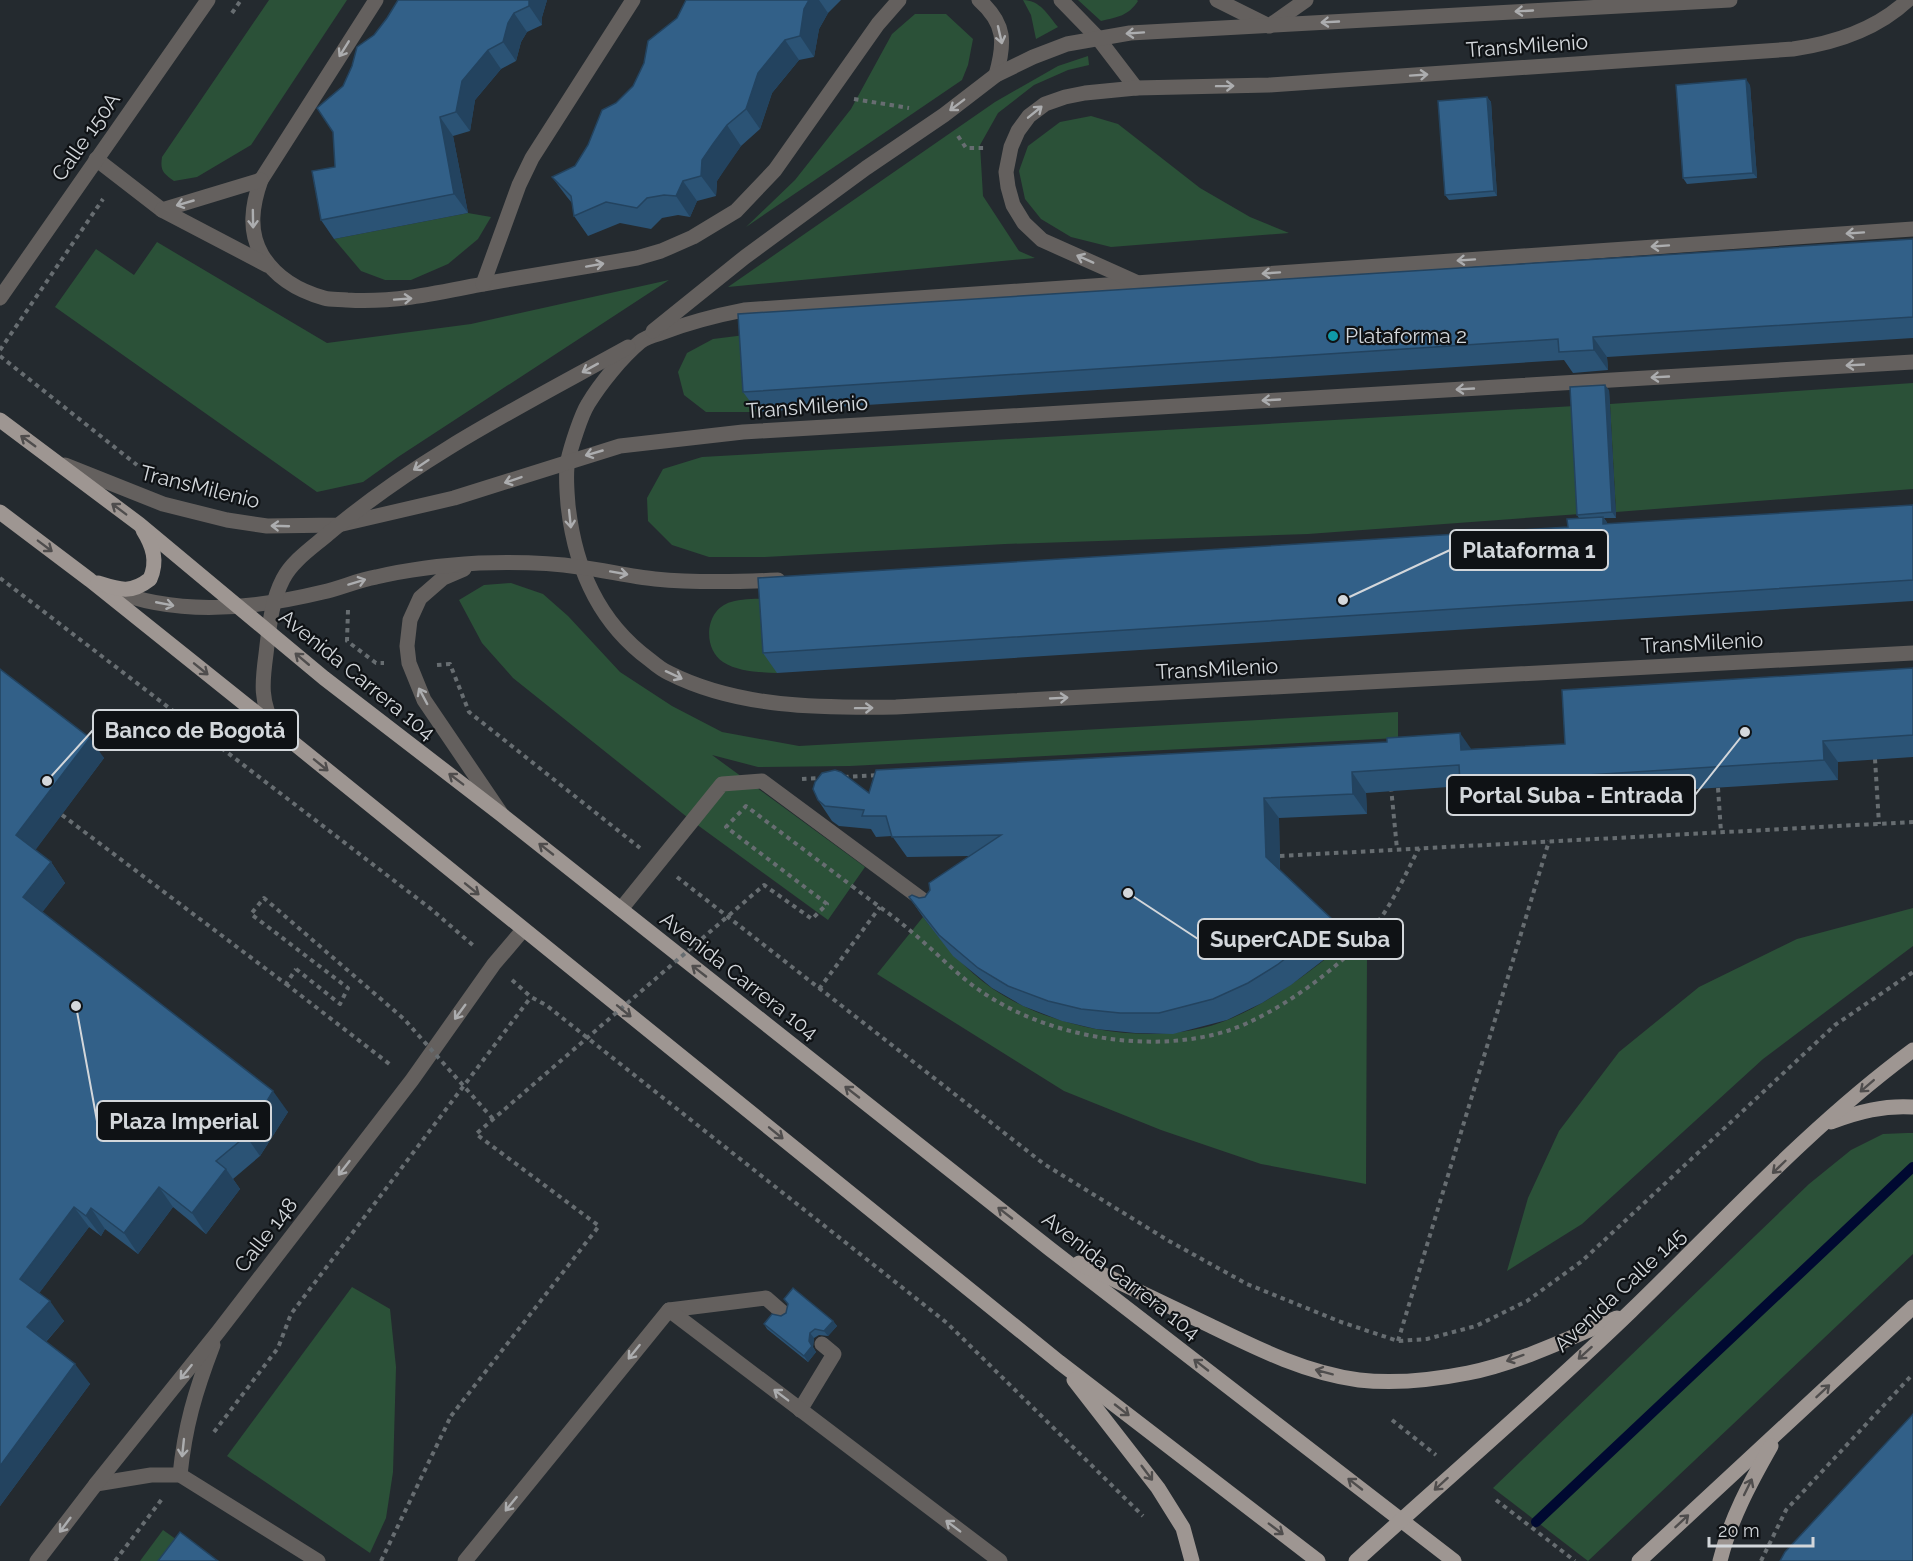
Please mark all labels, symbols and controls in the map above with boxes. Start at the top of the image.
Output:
one-way arrow [1515,6,1535,17]
one-way arrow [1320,17,1340,28]
one-way arrow [995,25,1006,44]
one-way arrow [1125,28,1145,39]
street label: TransMilenio [1465,29,1589,62]
one-way arrow [338,40,350,57]
one-way arrow [1409,69,1429,80]
one-way arrow [1214,80,1234,92]
street label: Calle 150A [46,88,125,186]
one-way arrow [950,98,966,111]
one-way arrow [1027,106,1043,119]
one-way arrow [176,198,195,209]
one-way arrow [247,208,259,228]
one-way arrow [1845,228,1865,239]
one-way arrow [1651,241,1671,252]
one-way arrow [1076,253,1095,264]
one-way arrow [1456,255,1476,266]
one-way arrow [585,259,604,270]
one-way arrow [1262,268,1282,279]
one-way arrow [393,293,412,304]
place label: Plataforma 2 [1345,323,1467,348]
marker: Plataforma 2 [1326,329,1340,343]
one-way arrow [1845,360,1865,371]
one-way arrow [582,363,600,374]
one-way arrow [1650,372,1670,383]
one-way arrow [1456,383,1476,394]
street label: TransMilenio [745,390,869,423]
one-way arrow [1261,395,1281,406]
one-way arrow [21,435,37,447]
one-way arrow [585,448,604,459]
one-way arrow [413,459,430,471]
street label: TransMilenio [138,460,262,513]
one-way arrow [504,476,523,487]
one-way arrow [111,502,127,515]
one-way arrow [565,509,576,529]
one-way arrow [271,521,291,532]
callout: Plataforma 1 [1450,530,1608,570]
text: Plataforma 1 [1462,537,1596,563]
one-way arrow [36,540,52,553]
one-way arrow [609,568,629,579]
one-way arrow [347,576,366,587]
one-way arrow [155,599,174,610]
street label: Avenida Carrera 104 [274,604,440,745]
street label: TransMilenio [1640,627,1764,658]
one-way arrow [294,653,310,666]
street label: TransMilenio [1155,653,1279,684]
one-way arrow [193,663,209,676]
one-way arrow [664,669,682,681]
one-way arrow [417,688,428,706]
one-way arrow [1048,693,1068,704]
one-way arrow [853,702,873,713]
callout: Banco de Bogotá [93,710,298,750]
text: Banco de Bogotá [105,717,285,743]
one-way arrow [312,759,328,772]
one-way arrow [448,773,464,785]
callout: Portal Suba - Entrada [1447,775,1695,815]
text: Portal Suba - Entrada [1459,782,1683,808]
one-way arrow [538,843,554,856]
one-way arrow [463,882,479,895]
street label: Avenida Carrera 104 [655,906,823,1045]
callout: SuperCADE Suba [1198,919,1403,959]
text: SuperCADE Suba [1210,926,1390,952]
one-way arrow [691,964,707,977]
one-way arrow [454,1003,467,1019]
one-way arrow [616,1004,632,1017]
one-way arrow [1860,1079,1875,1093]
one-way arrow [844,1085,860,1098]
callout: Plaza Imperial [97,1101,271,1141]
text: Plaza Imperial [109,1108,260,1134]
one-way arrow [767,1126,783,1139]
one-way arrow [338,1160,351,1176]
one-way arrow [1771,1160,1786,1174]
street label: Calle 148 [229,1192,303,1277]
one-way arrow [997,1206,1013,1219]
street label: Avenida Carrera 104 [1037,1206,1205,1345]
street label: Avenida Calle 145 [1549,1222,1690,1357]
one-way arrow [628,1344,641,1360]
one-way arrow [1578,1346,1593,1360]
one-way arrow [1507,1354,1525,1365]
one-way arrow [1193,1358,1209,1371]
one-way arrow [179,1364,192,1380]
one-way arrow [1315,1366,1334,1377]
one-way arrow [1815,1384,1830,1398]
one-way arrow [773,1389,789,1402]
one-way arrow [1113,1404,1129,1416]
one-way arrow [177,1438,188,1458]
one-way arrow [1141,1465,1153,1481]
one-way arrow [1347,1477,1363,1490]
one-way arrow [1434,1477,1449,1491]
one-way arrow [1743,1478,1755,1496]
one-way arrow [505,1496,518,1512]
scale bar [1709,1510,1812,1548]
one-way arrow [1674,1515,1689,1529]
one-way arrow [58,1517,71,1533]
one-way arrow [945,1519,961,1532]
text: 20 m [1718,1520,1760,1541]
one-way arrow [1268,1522,1284,1535]

